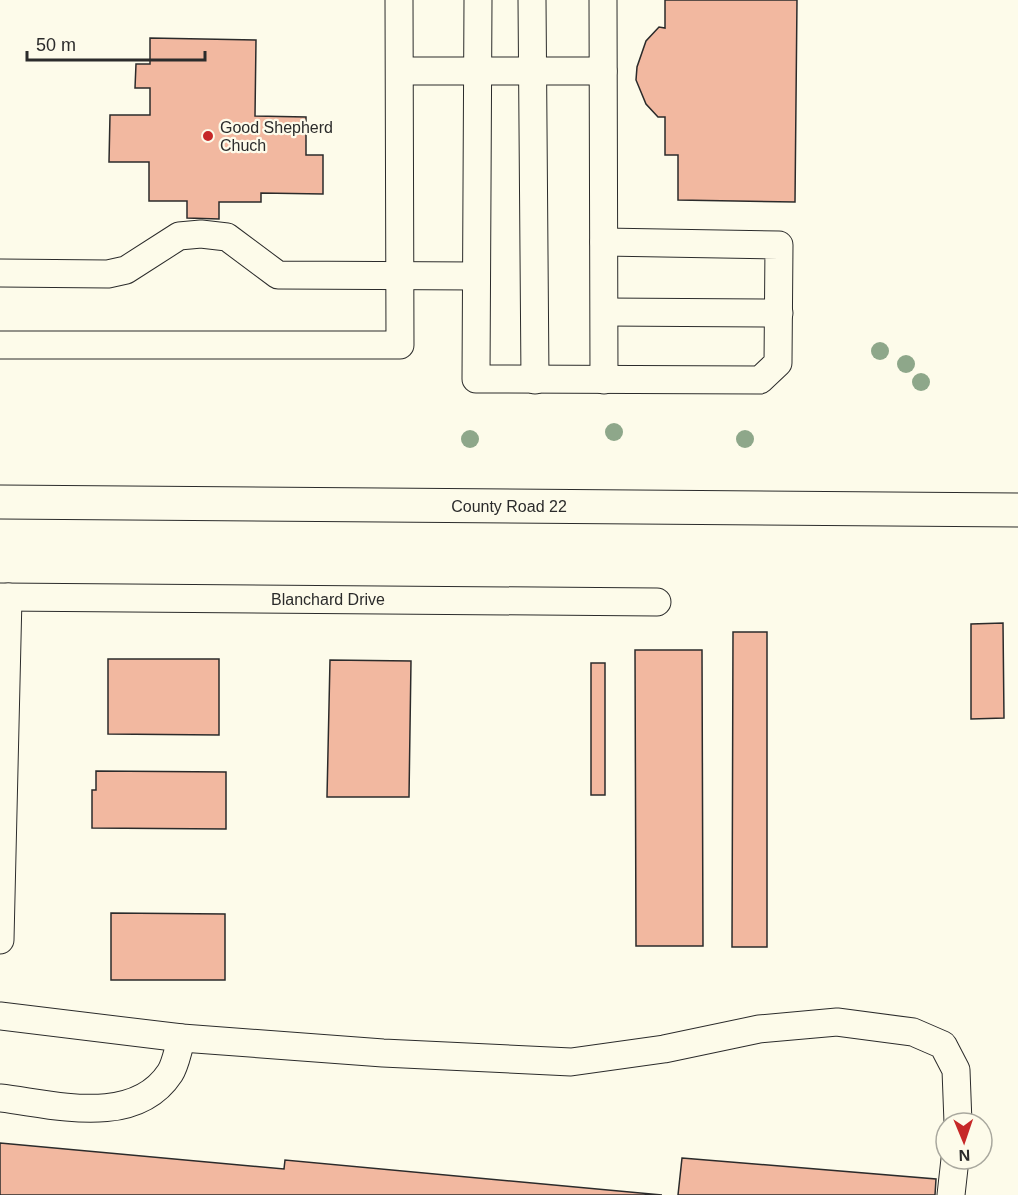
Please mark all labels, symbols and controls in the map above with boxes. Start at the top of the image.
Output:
scale bar [27,24,206,62]
text: 50 m [36,35,76,55]
place label: Good Shepherd Chuch [220,119,333,154]
marker: Good Shepherd Chuch [201,129,215,143]
street label: County Road 22 [451,498,567,515]
street label: Blanchard Drive [271,591,385,608]
north arrow [934,1111,994,1171]
text: N [958,1147,971,1164]

